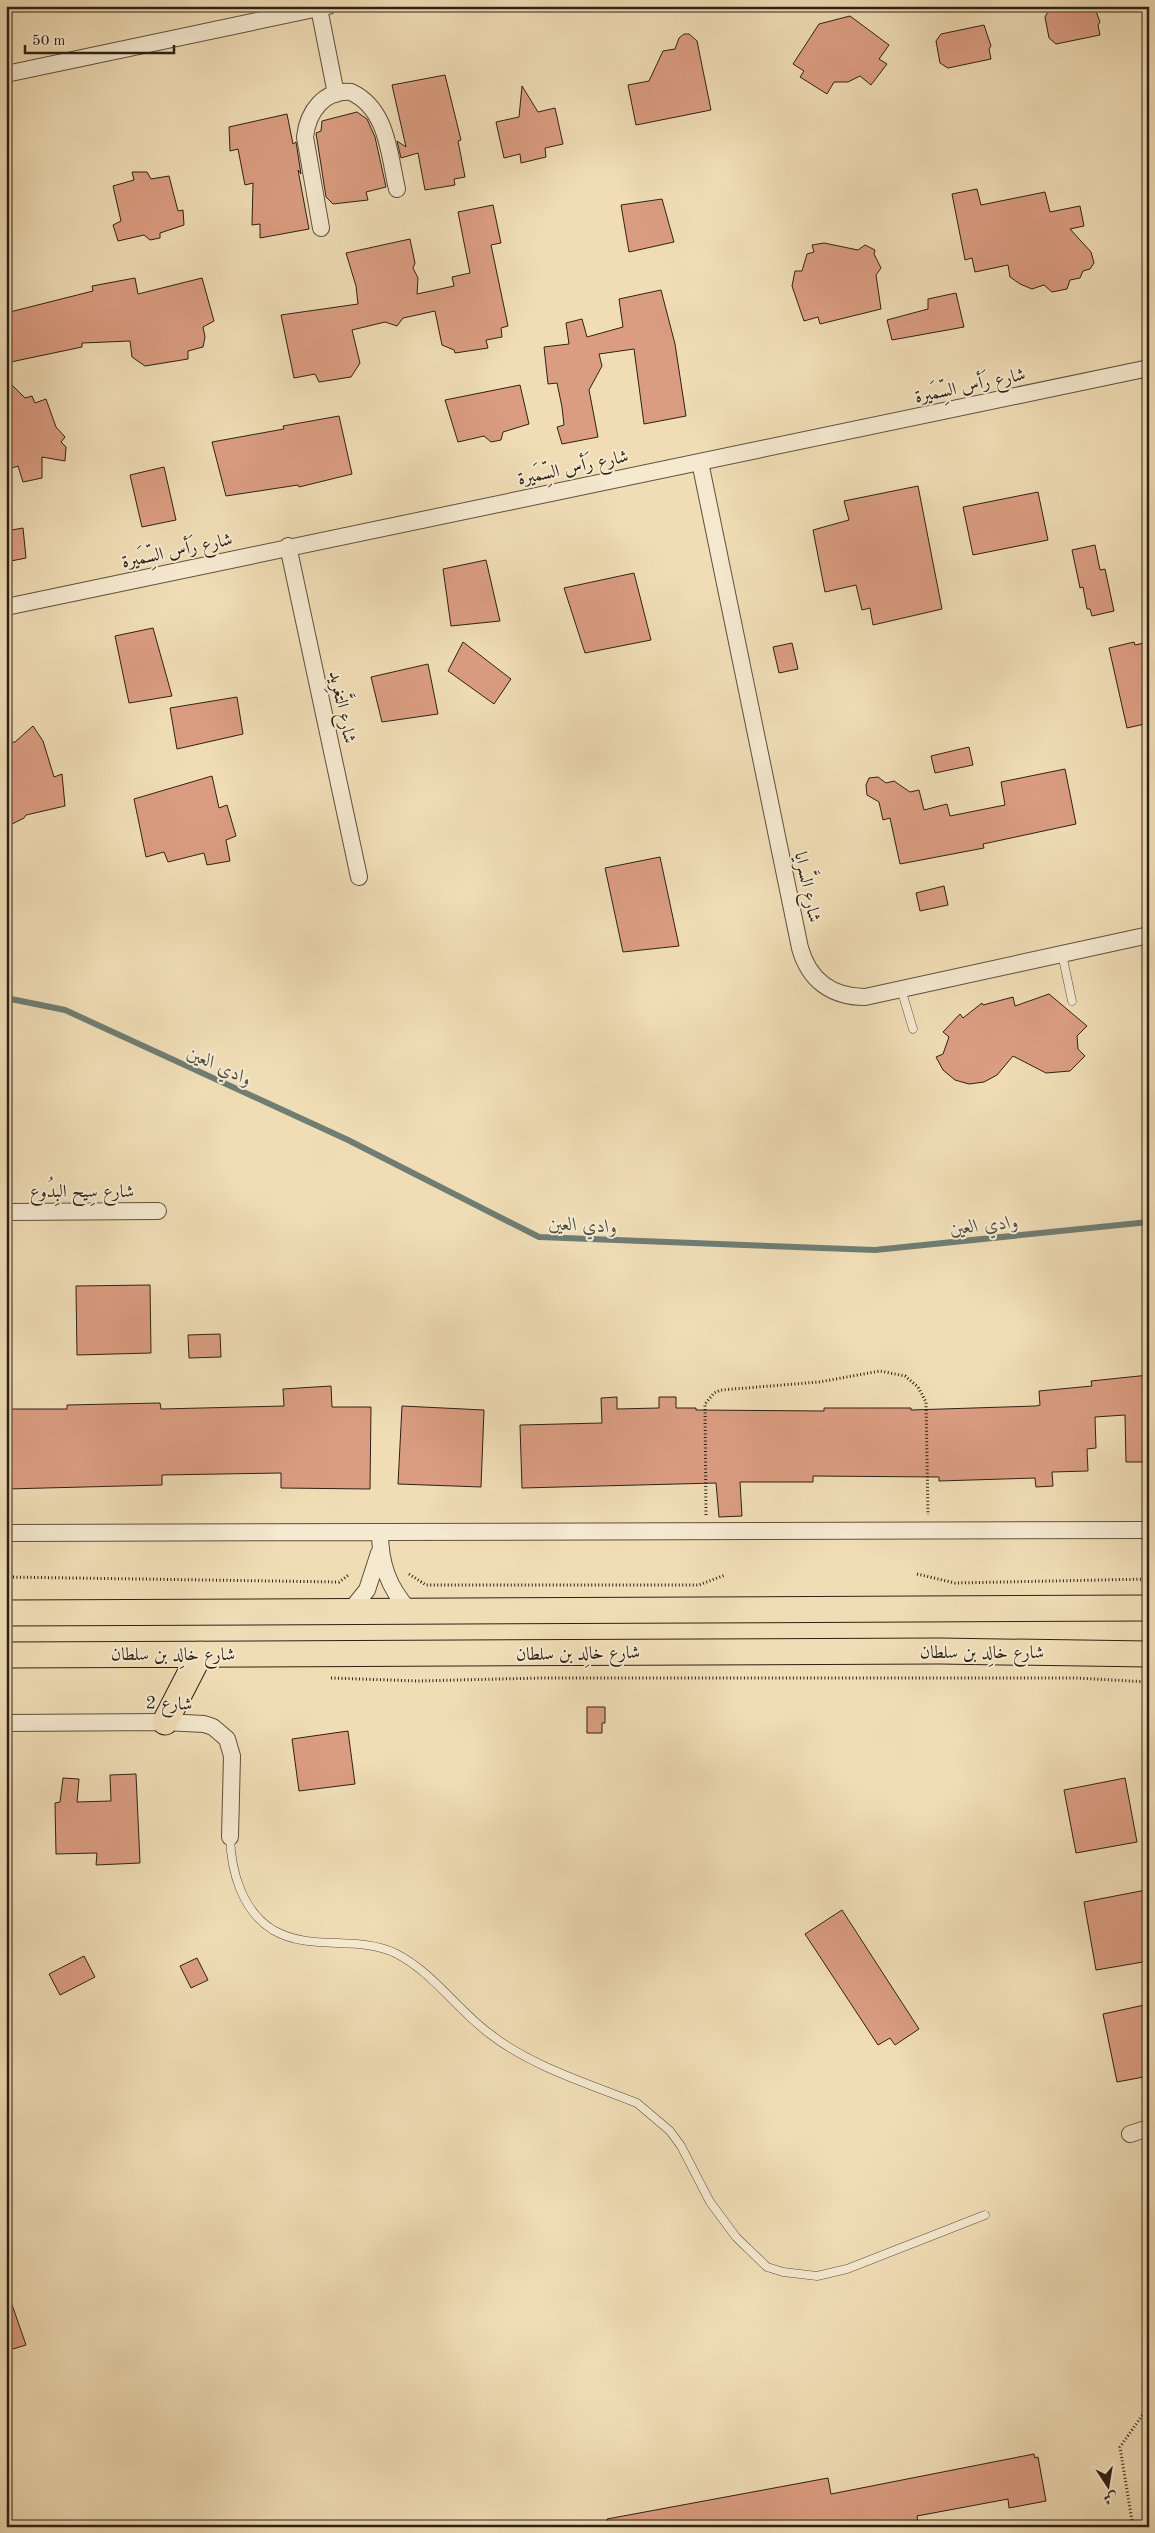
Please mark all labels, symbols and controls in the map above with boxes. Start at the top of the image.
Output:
scale bar [25,22,174,54]
text: 50 m [32,34,66,49]
street label: شارع رَأس السِّمَيرة [912,361,1028,411]
street label: شارع رَأس السِّمَيرة [515,443,631,493]
street label: شارع رَأس السِّمَيرة [119,526,235,576]
street label: شارع التَّغرِيد [321,668,365,746]
street label: شارع السَّرايا [786,849,830,925]
water label: وادي العين [182,1044,254,1094]
street label: شارع سِيح البِدُوع [30,1176,134,1207]
water label: وادي العين [949,1213,1020,1244]
water label: وادي العين [548,1215,618,1242]
street label: شارع خالِد بن سلطان [516,1644,640,1669]
street label: شارع خالِد بن سلطان [920,1644,1044,1667]
street label: شارع خالِد بن سلطان [111,1646,235,1669]
street label: شارع 2 [145,1694,193,1719]
north arrow [1082,2460,1132,2510]
text: ش [1102,2489,1119,2506]

